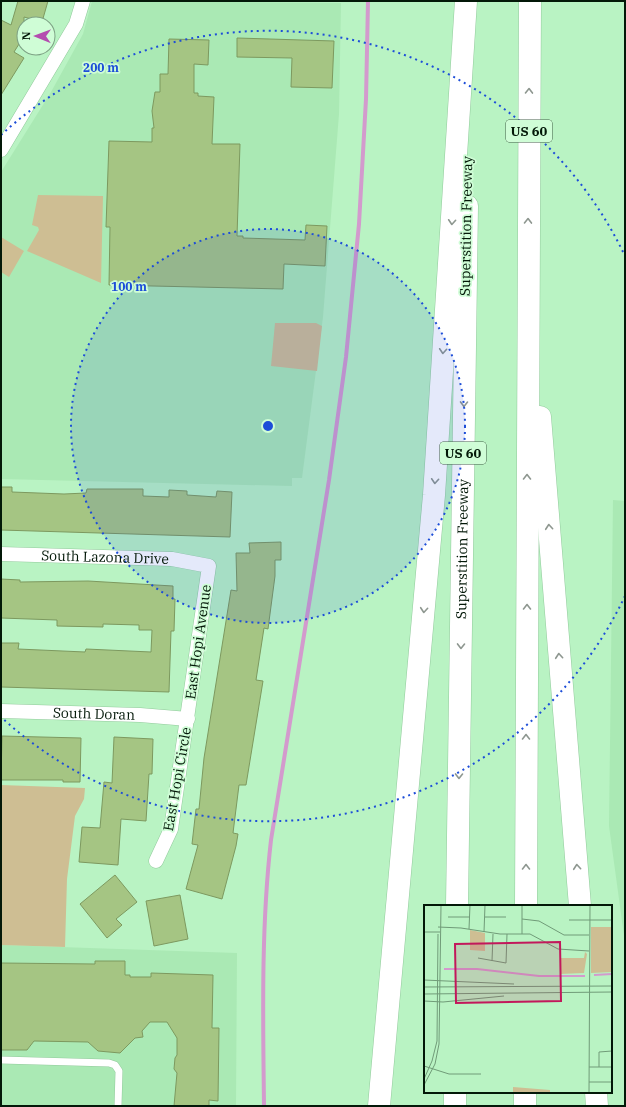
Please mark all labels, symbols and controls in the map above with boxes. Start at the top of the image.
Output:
north arrow [16,16,56,56]
text: N [19,31,33,40]
text: 200 m [83,60,119,75]
one-way arrow [525,88,533,94]
road number: US 60 [506,120,552,142]
street label: Superstition Freeway [456,155,476,296]
one-way arrow [524,218,532,224]
one-way arrow [447,219,456,225]
text: 100 m [111,279,147,294]
one-way arrow [439,348,448,354]
one-way arrow [460,401,468,407]
centre of rings [261,419,275,433]
road number: US 60 [440,442,486,464]
one-way arrow [523,474,531,480]
one-way arrow [430,478,439,484]
street label: Superstition Freeway [452,478,472,619]
one-way arrow [544,524,553,530]
street label: South Lazona Drive [41,546,169,568]
street label: East Hopi Avenue [181,583,215,701]
one-way arrow [523,604,531,610]
one-way arrow [419,607,428,614]
one-way arrow [457,643,465,649]
one-way arrow [555,653,564,660]
street label: South Doran [53,703,135,724]
street label: East Hopi Circle [159,726,195,832]
one-way arrow [522,734,530,740]
one-way arrow [455,773,463,779]
one-way arrow [522,864,530,870]
one-way arrow [572,864,581,870]
inset map [424,905,612,1093]

